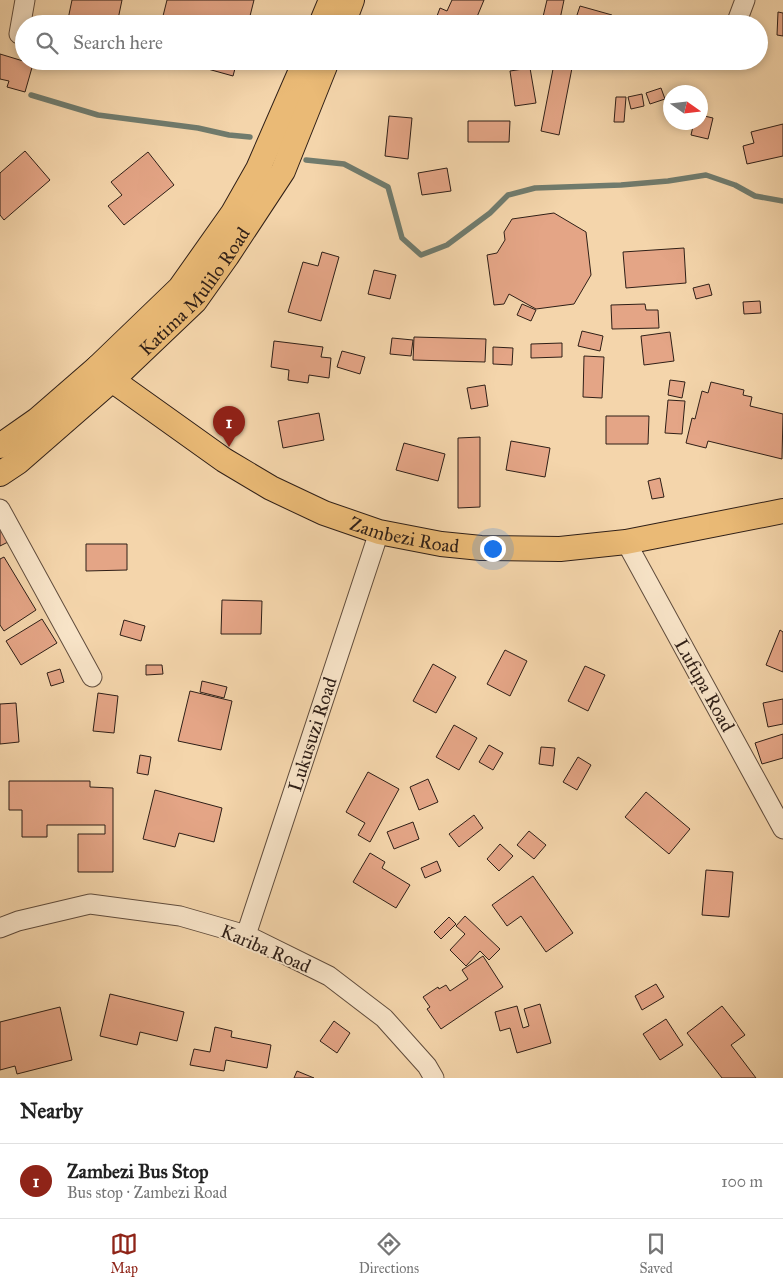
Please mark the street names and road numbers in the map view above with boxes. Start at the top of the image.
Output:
street label: Katima Mulilo Road [134,223,255,360]
street label: Zambezi Road [347,512,461,558]
street label: Lufupa Road [670,635,740,736]
street label: Lukusuzi Road [283,674,342,794]
street label: Kariba Road [217,919,315,978]

